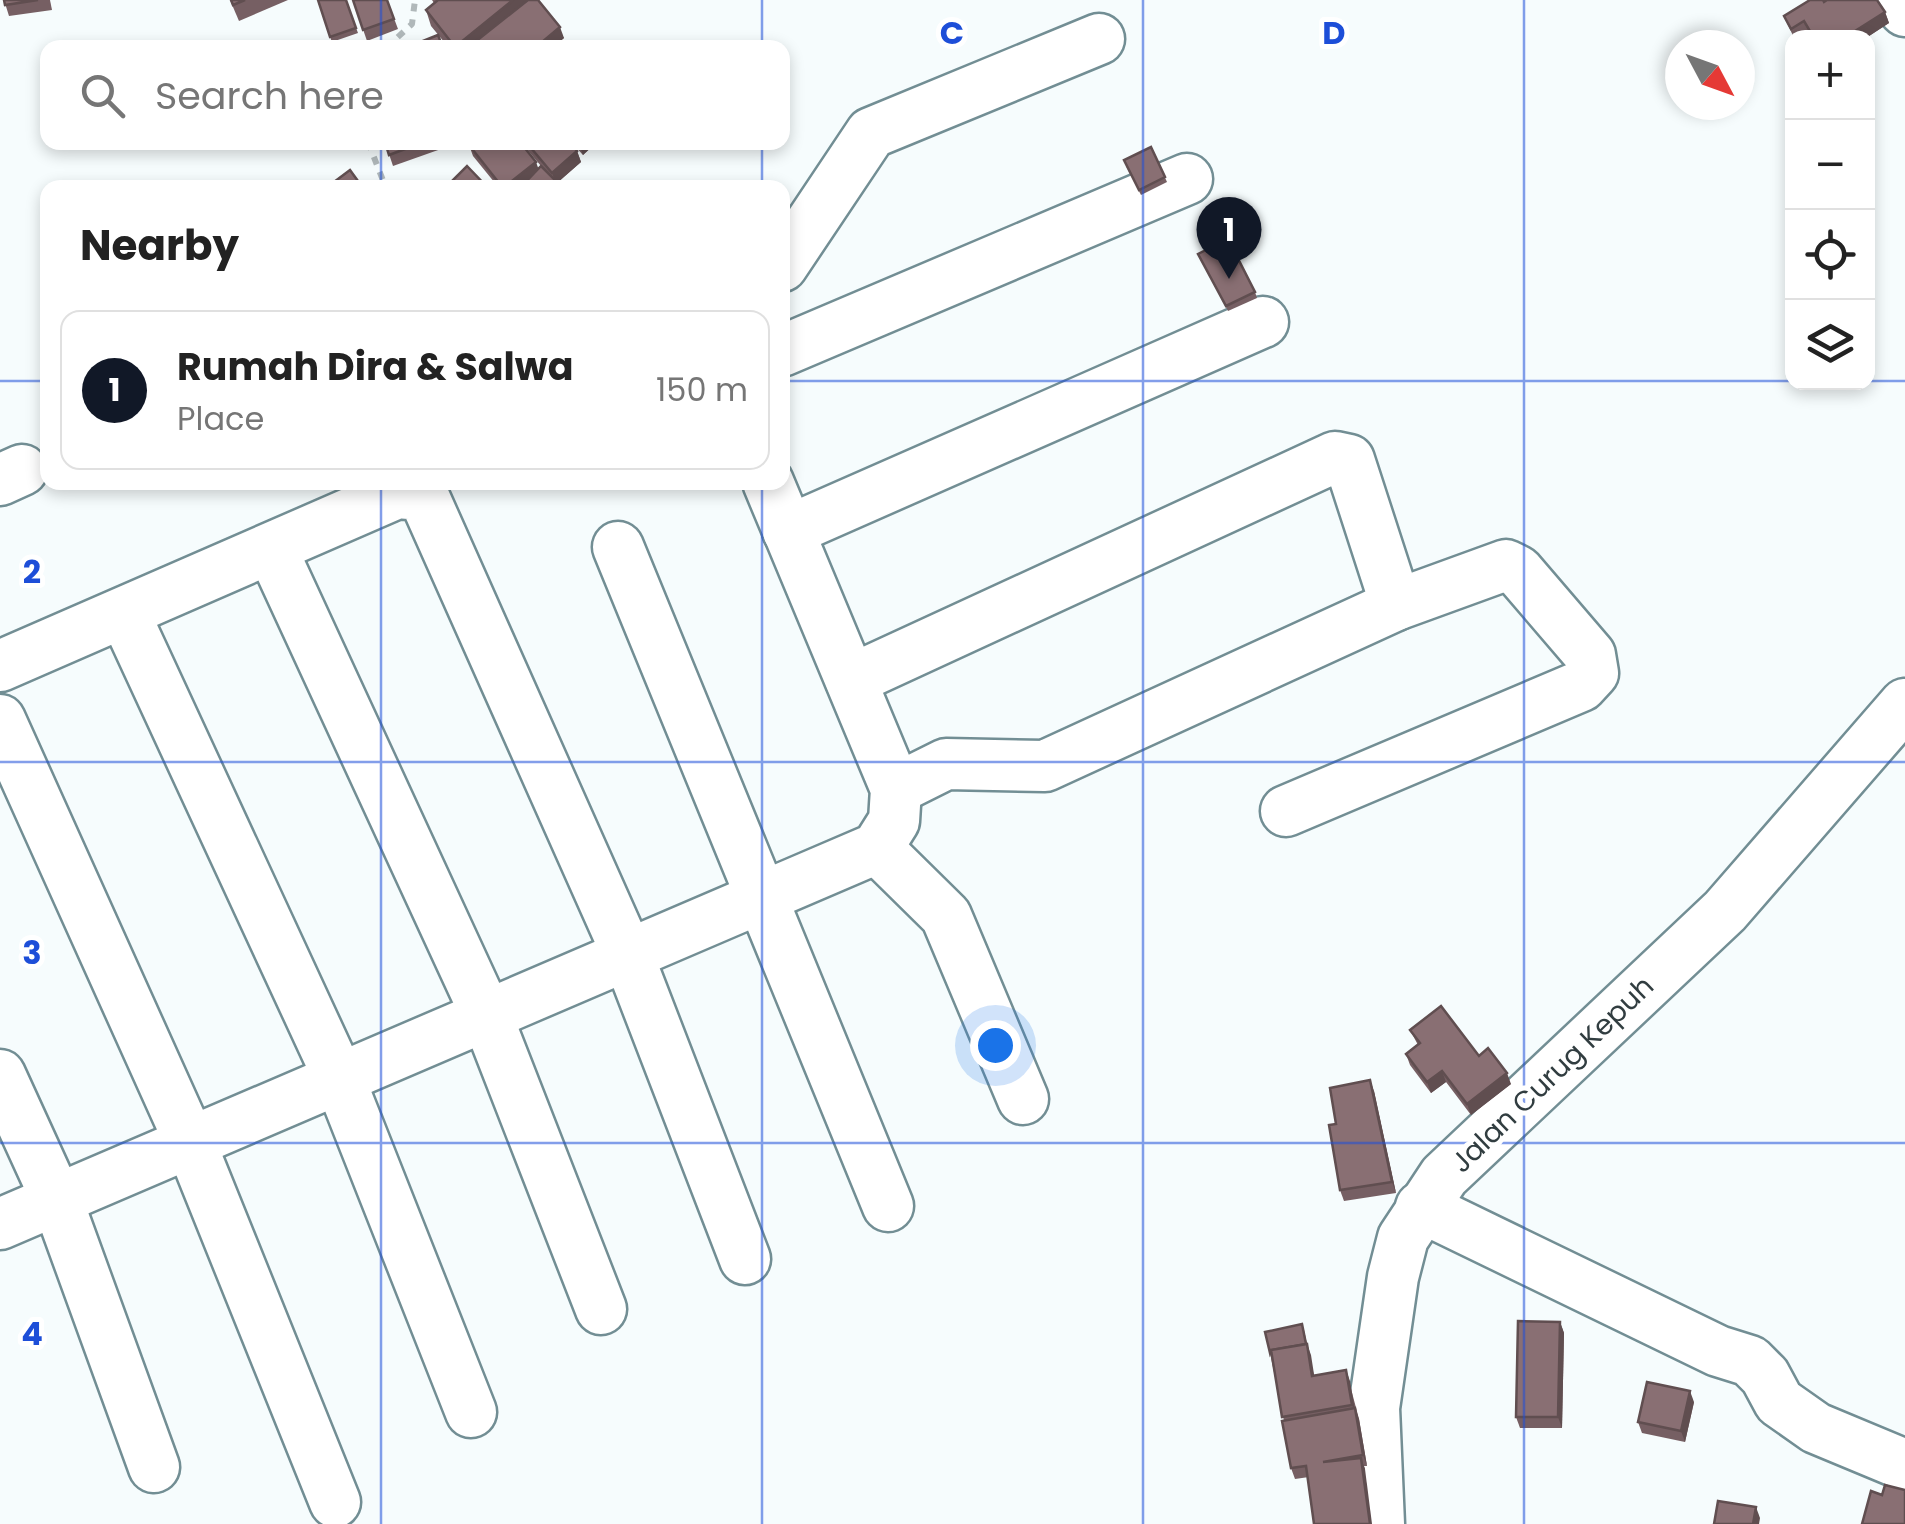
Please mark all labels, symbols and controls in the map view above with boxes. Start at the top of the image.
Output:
text: C [940,10,964,55]
text: D [1322,10,1346,55]
north arrow [1665,30,1755,120]
map controls [1785,30,1875,390]
button: + [1785,30,1875,120]
search box [40,40,790,150]
icon: search [75,68,130,123]
text: Search here [155,69,384,122]
button: − [1785,120,1875,210]
pin: 1 [1196,196,1262,279]
button: locate [1785,210,1875,300]
text: Nearby [80,216,239,275]
button: layers [1785,300,1875,390]
text: Rumah Dira & Salwa [177,340,574,393]
text: 1 [108,367,121,412]
text: 150 m [656,367,748,412]
text: Place [177,396,264,441]
text: 2 [23,549,41,594]
text: 3 [22,930,42,975]
street label: Jalan Curug Kepuh [1442,967,1662,1182]
your location [970,1020,1021,1071]
text: 4 [21,1311,43,1356]

